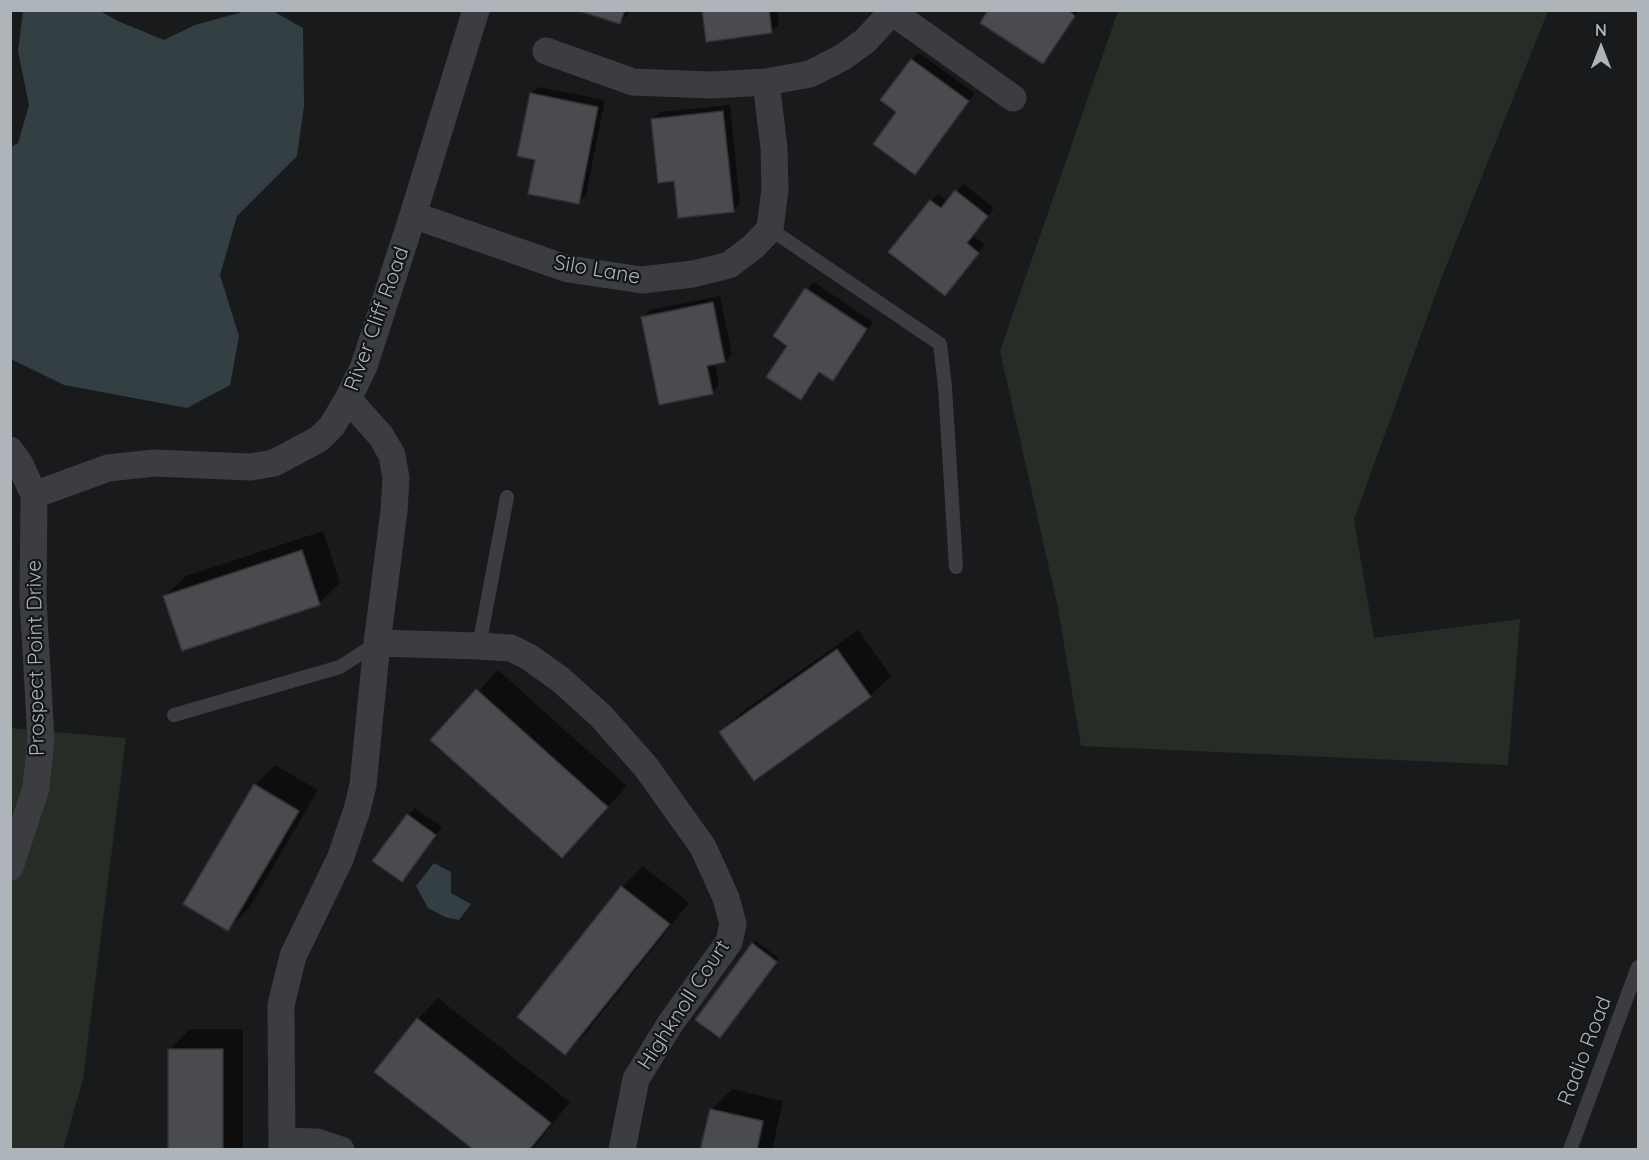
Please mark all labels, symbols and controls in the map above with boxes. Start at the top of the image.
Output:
north arrow [1571,18,1631,78]
text: N [1595,20,1607,40]
street label: River Cliff Road [339,244,415,394]
street label: Silo Lane [552,250,642,290]
street label: Prospect Point Drive [22,560,50,756]
street label: Highknoll Court [633,935,735,1075]
street label: Radio Road [1553,993,1617,1109]

